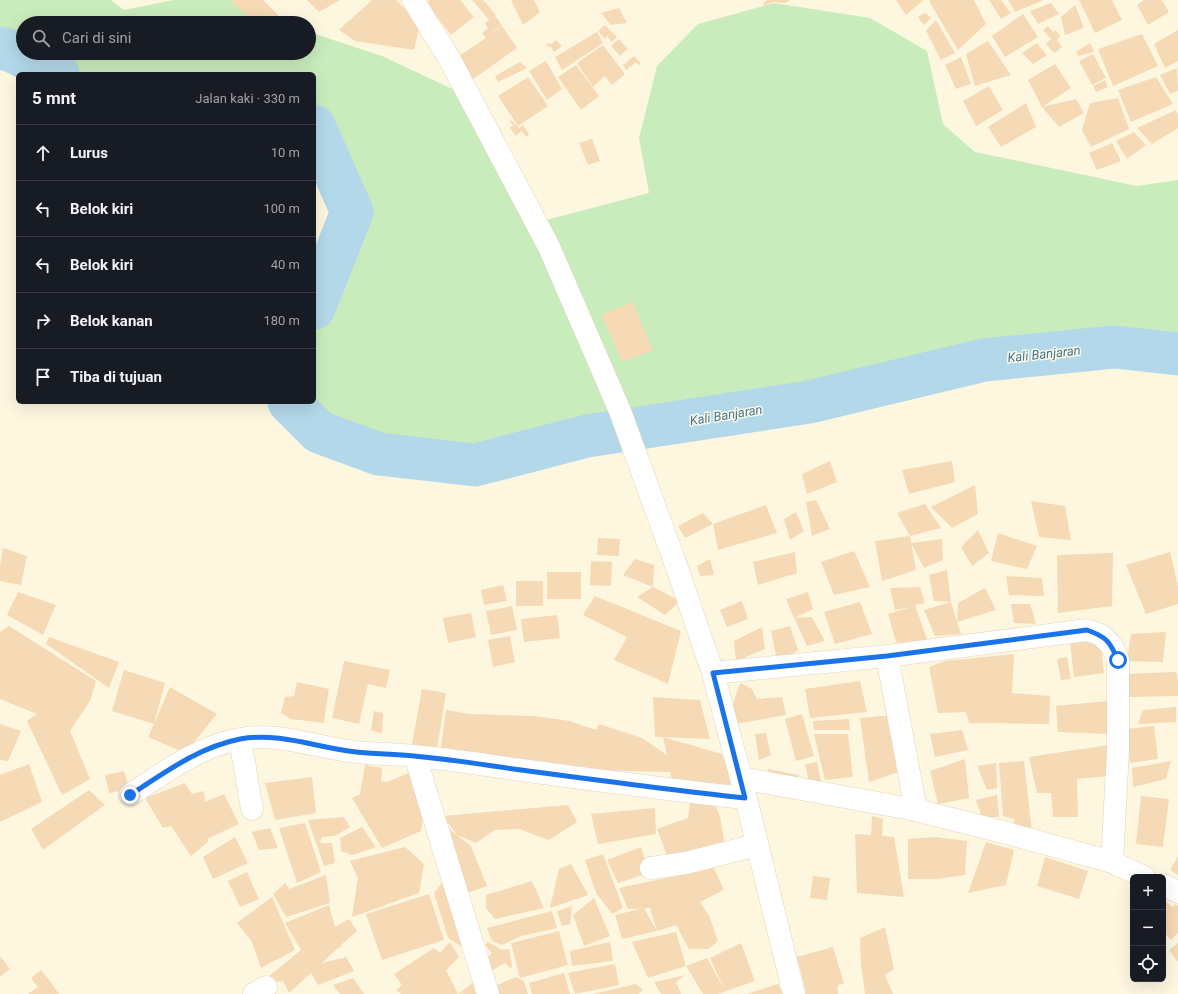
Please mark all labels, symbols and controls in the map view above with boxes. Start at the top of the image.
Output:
search box [16,16,316,60]
icon: search [30,27,52,49]
text: Cari di sini [62,29,132,47]
text: 5 mnt [32,88,76,108]
text: Jalan kaki · 330 m [195,91,300,106]
icon: ahead [32,142,54,164]
text: Lurus [70,144,108,162]
text: 10 m [271,145,300,160]
icon: left [32,198,54,220]
text: Belok kiri [70,200,133,218]
text: 100 m [263,201,300,216]
icon: left [32,254,54,276]
text: Belok kiri [70,256,133,274]
text: 40 m [271,257,300,272]
icon: right [32,310,54,332]
text: Belok kanan [70,312,153,330]
text: 180 m [263,313,300,328]
water label: Kali Banjaran [1007,343,1081,365]
icon: arrive [32,366,54,388]
text: Tiba di tujuan [70,368,162,386]
water label: Kali Banjaran [689,402,764,428]
route start [1109,651,1127,669]
route end [121,786,139,804]
map controls [1130,874,1166,982]
button: + [1130,874,1166,910]
button: − [1130,910,1166,946]
button: locate [1130,946,1166,982]

